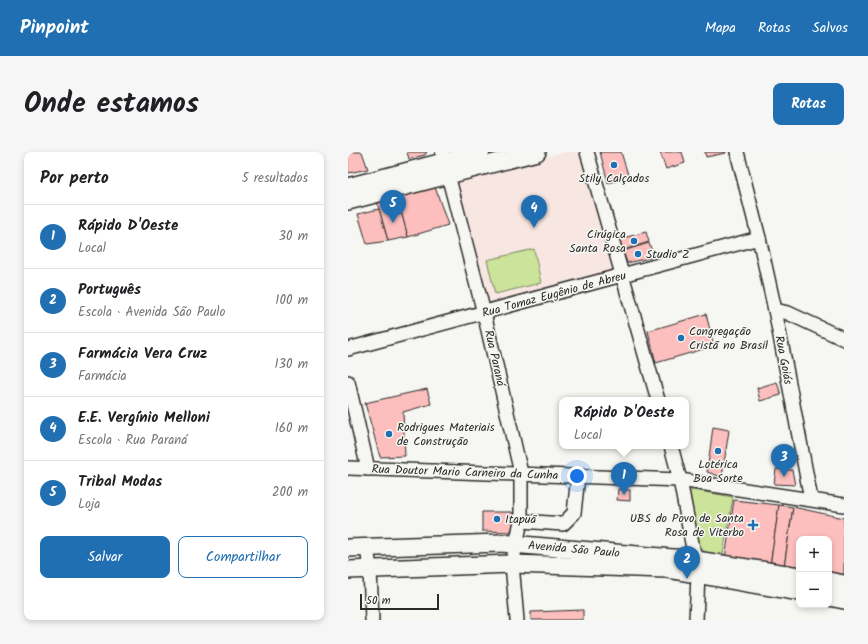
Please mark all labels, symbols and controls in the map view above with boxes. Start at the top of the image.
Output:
text: Pinpoint [20,13,89,43]
text: Mapa [705,17,736,39]
text: Rotas [758,17,790,39]
text: Salvos [812,17,848,39]
text: Onde estamos [24,82,199,127]
button: Rotas [773,83,844,125]
marker: Stily Calçados [609,160,619,170]
text: Por perto [40,165,109,192]
text: 5 resultados [242,168,308,189]
place label: Stily Calçados [579,169,649,188]
pin: 5 [380,190,406,223]
pin: 4 [521,195,547,228]
text: Rápido D'Oeste [78,214,178,238]
place label: Cirúgica Santa Rosa [569,225,626,258]
text: 1 [51,226,55,247]
text: 30 m [279,226,308,247]
marker: Cirúgica Santa Rosa [629,236,639,246]
text: Local [78,238,106,259]
place label: Studio Z [646,245,689,264]
marker: Studio Z [633,249,643,259]
street label: Rua Tomaz Eugênio de Abreu [480,266,629,323]
text: Português [78,278,141,302]
text: 2 [49,290,57,311]
text: 100 m [275,290,308,311]
text: Escola · Avenida São Paulo [78,302,225,323]
place label: Congregação Cristã no Brasil [689,322,768,355]
street label: Rua Paraná [479,328,510,389]
marker: Congregação Cristã no Brasil [676,333,686,343]
street label: Rua Goiás [769,334,798,386]
text: Farmácia Vera Cruz [78,342,207,366]
text: 3 [49,354,57,375]
text: 130 m [274,354,308,375]
text: Farmácia [78,366,127,387]
popup [559,397,689,449]
text: Rápido D'Oeste [574,401,674,425]
text: E.E. Vergínio Melloni [78,406,210,430]
text: 4 [49,418,57,439]
text: 160 m [275,418,308,439]
place label: Rodrigues Materiais de Construção [397,418,495,451]
text: Local [574,425,602,446]
marker: Rodrigues Materiais de Construção [384,429,394,439]
text: Escola · Rua Paraná [78,430,187,451]
pin: 3 [771,444,797,477]
marker: Lotérica Boa Sorte [713,446,723,456]
place label: Lotérica Boa Sorte [693,455,743,488]
street label: Rua Doutor Mario Carneiro da Cunha [371,460,559,485]
pin: 1 [611,462,637,495]
your location [567,466,587,486]
text: Tribal Modas [78,470,162,494]
text: 5 [50,482,56,503]
text: 200 m [272,482,308,503]
text: Loja [78,494,100,515]
place label: UBS do Povo de Santa Rosa de Viterbo [630,509,744,542]
place label: Itapuã [505,510,538,529]
marker: Itapuã [492,514,502,524]
marker: UBS do Povo de Santa Rosa de Viterbo [747,519,759,531]
button: Salvar [40,536,170,578]
button: Compartilhar [178,536,308,578]
street label: Avenida São Paulo [527,536,621,563]
map controls [796,536,832,608]
button: + [796,536,832,572]
pin: 2 [674,546,700,579]
button: − [796,572,832,608]
scale bar [360,592,439,611]
text: 50 m [366,592,391,610]

